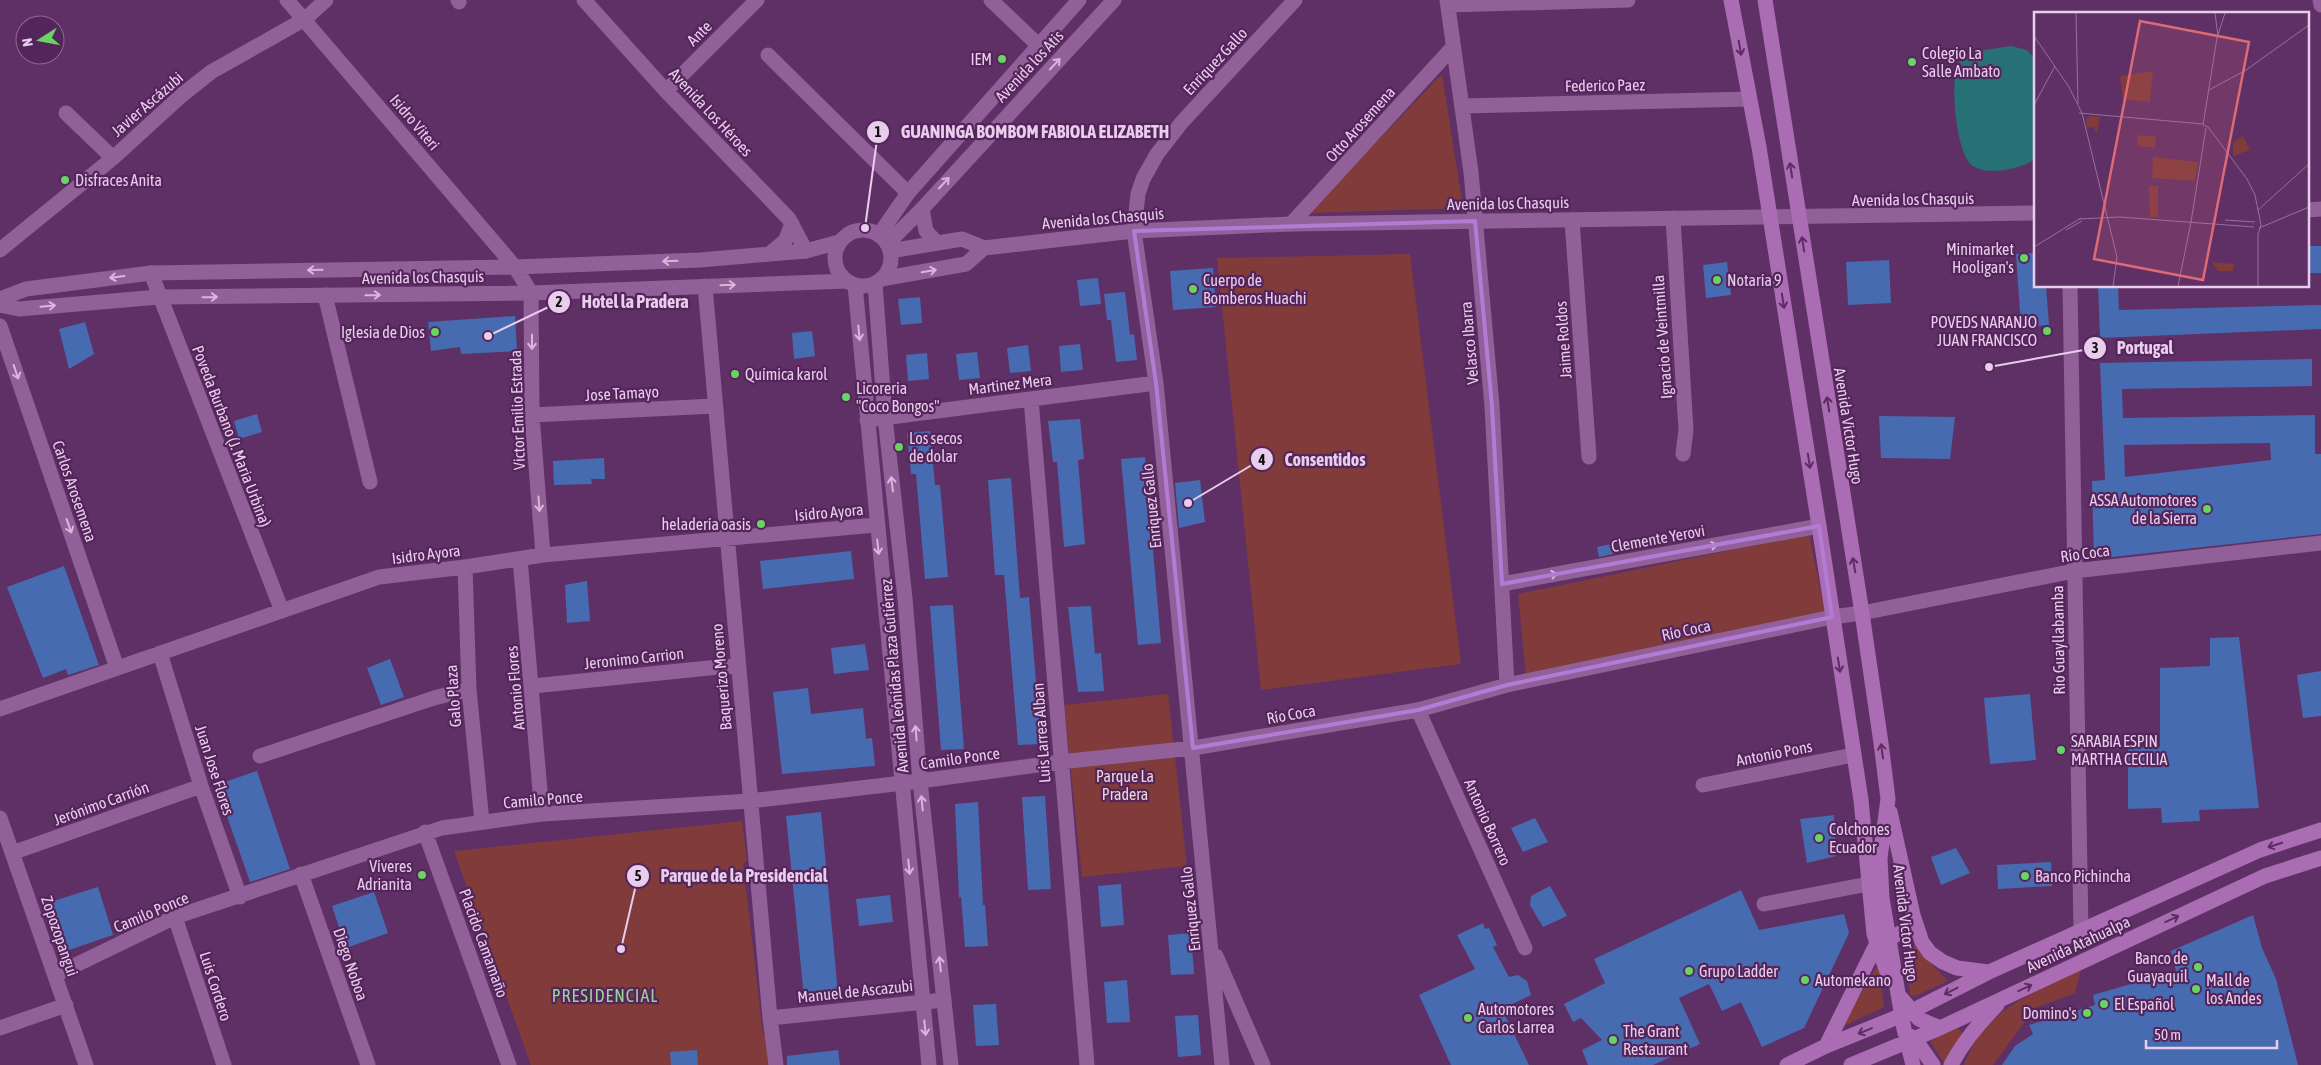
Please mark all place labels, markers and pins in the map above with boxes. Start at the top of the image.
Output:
place label: Colegio La Salle Ambato [1922,44,2000,80]
place label: IEM [970,50,992,68]
marker: IEM [996,53,1008,65]
marker: Colegio La Salle Ambato [1906,56,1918,68]
callout: GUANINGA BOMBOM FABIOLA ELIZABETH [865,116,1179,149]
place label: Disfraces Anita [75,171,162,189]
marker: Disfraces Anita [59,174,71,186]
place label: Minimarket Hooligan's [1946,240,2014,277]
marker: Minimarket Hooligan's [2018,252,2030,264]
place label: Cuerpo de Bomberos Huachi [1203,271,1306,307]
place label: Notaría 9 [1727,271,1782,289]
marker: Notaría 9 [1711,274,1723,286]
marker: Cuerpo de Bomberos Huachi [1187,283,1199,295]
callout: Hotel la Pradera [546,286,698,319]
place label: POVEDS NARANJO JUAN FRANCISCO [1930,313,2037,349]
place label: Iglesia de Dios [341,323,425,342]
marker: POVEDS NARANJO JUAN FRANCISCO [2041,325,2053,337]
marker: Iglesia de Dios [429,326,441,338]
callout: Portugal [2082,331,2184,364]
place label: Química karol [745,365,828,383]
marker: Química karol [729,368,741,380]
place label: Licoreria "Coco Bongos" [856,379,939,416]
marker: Licoreria "Coco Bongos" [840,391,852,403]
place label: Los secos de dolar [909,429,963,465]
marker: Los secos de dolar [893,441,905,453]
callout: Consentidos [1249,443,1376,476]
place label: ASSA Automotores de la Sierra [2090,491,2197,527]
marker: ASSA Automotores de la Sierra [2201,503,2213,515]
place label: heladería oasis [661,515,751,533]
marker: heladería oasis [755,518,767,530]
place label: SARABIA ESPIN MARTHA CECILIA [2071,732,2167,768]
marker: SARABIA ESPIN MARTHA CECILIA [2055,744,2067,756]
place label: Colchones Ecuador [1829,820,1890,856]
marker: Colchones Ecuador [1813,832,1825,844]
place label: Víveres Adrianita [357,857,412,893]
callout: Parque de la Presidencial [625,859,837,892]
place label: Banco Pichincha [2035,867,2131,885]
marker: Víveres Adrianita [416,869,428,881]
marker: Banco Pichincha [2019,870,2031,882]
place label: Banco de Guayaquil [2127,949,2189,986]
marker: Banco de Guayaquil [2192,961,2204,973]
place label: Grupo Ladder [1699,962,1778,981]
marker: Grupo Ladder [1683,965,1695,977]
place label: Automekano [1815,971,1891,989]
place label: Mall de los Andes [2206,971,2262,1007]
marker: Automekano [1799,974,1811,986]
marker: Mall de los Andes [2190,983,2202,995]
place label: El Español [2114,995,2175,1014]
marker: El Español [2098,998,2110,1010]
place label: Automotores Carlos Larrea [1478,1000,1555,1036]
place label: Domino's [2022,1004,2077,1022]
marker: Domino's [2081,1007,2093,1019]
marker: Automotores Carlos Larrea [1462,1012,1474,1024]
place label: The Grant Restaurant [1623,1022,1688,1058]
marker: The Grant Restaurant [1607,1034,1619,1046]

